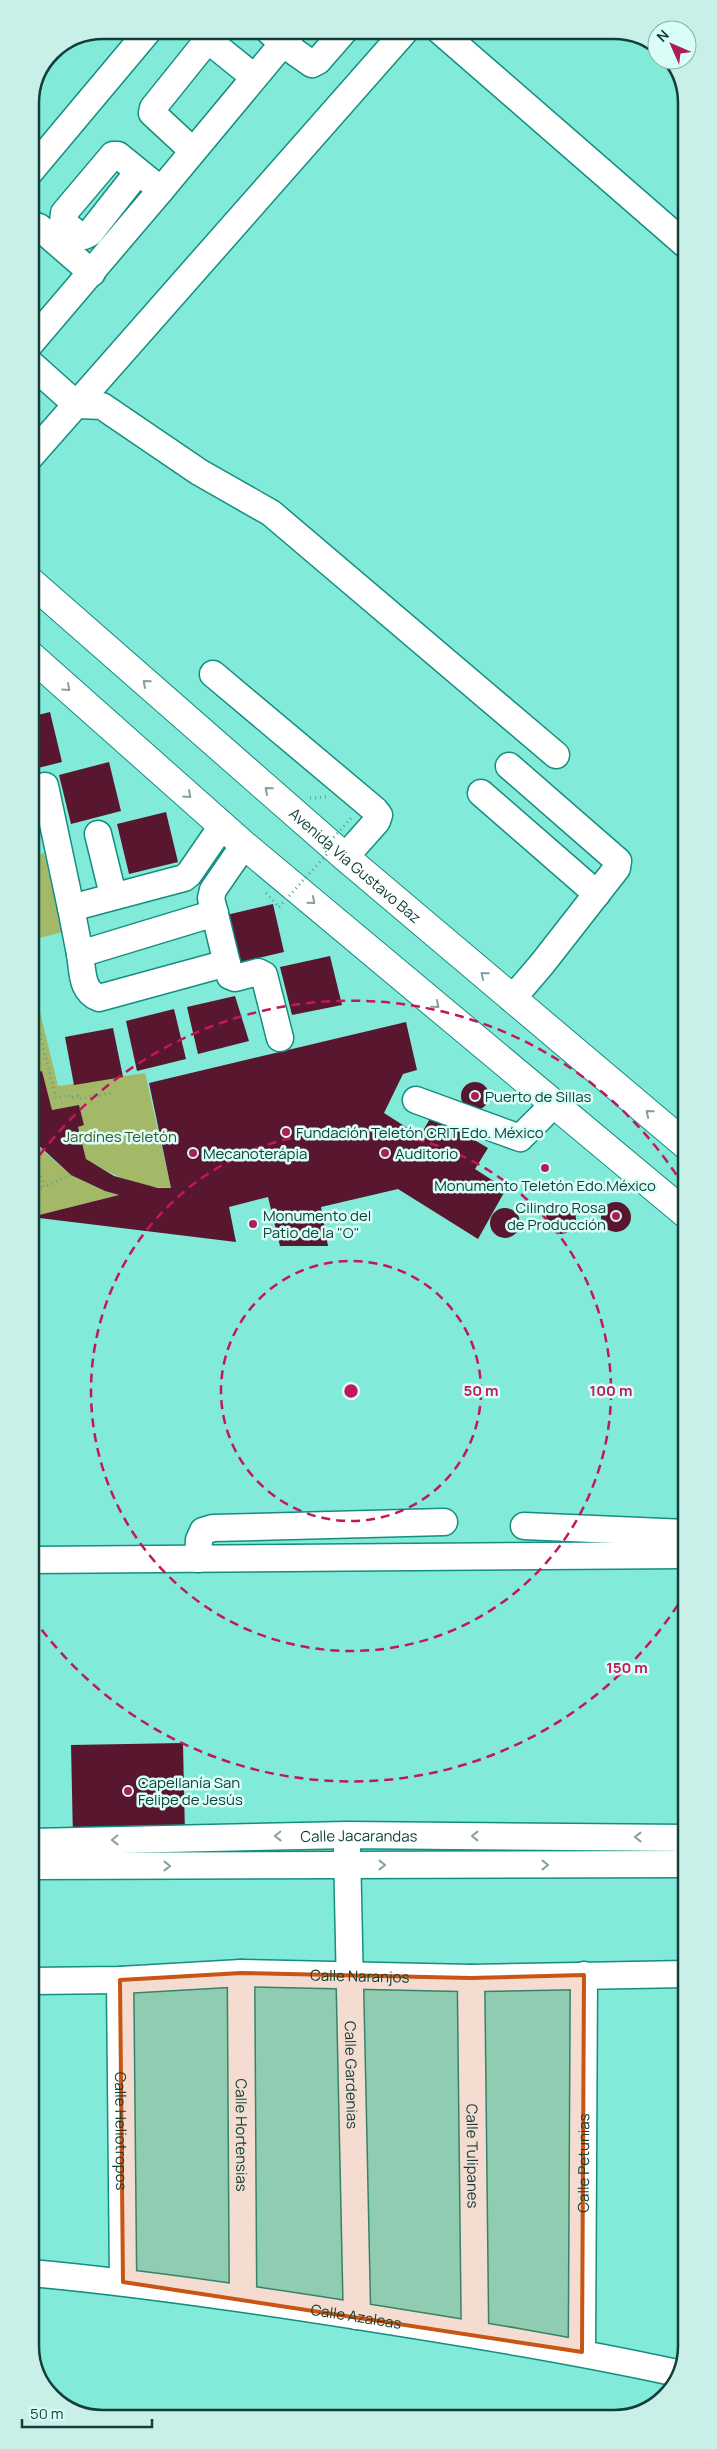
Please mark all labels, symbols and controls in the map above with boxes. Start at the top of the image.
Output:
north arrow [647,20,697,70]
text: N [652,25,673,46]
one-way arrow [142,679,151,688]
one-way arrow [61,682,70,691]
one-way arrow [264,786,273,795]
one-way arrow [183,790,192,799]
street label: Avenida Via Gustavo Baz [285,803,426,928]
one-way arrow [306,896,315,905]
one-way arrow [481,973,490,981]
one-way arrow [431,1000,440,1009]
place label: Puerto de Sillas [485,1086,591,1107]
marker: Puerto de Sillas [469,1090,481,1102]
one-way arrow [646,1111,655,1119]
place label: Fundación Teletón CRIT Edo. México [296,1122,544,1143]
park label: Jardínes Teletón [63,1126,177,1147]
marker: Fundación Teletón CRIT Edo. México [280,1126,292,1138]
place label: Mecanoterápia [203,1143,307,1164]
place label: Auditorio [395,1143,458,1164]
marker: Mecanoterápia [187,1147,199,1159]
marker: Auditorio [379,1147,391,1159]
marker: Monumento Teletón Edo.México [539,1162,551,1174]
place label: Monumento Teletón Edo.México [434,1175,656,1196]
place label: Cilindro Rosa de Producción [507,1197,606,1235]
place label: Monumento del Patio de la "O" [263,1205,371,1243]
marker: Cilindro Rosa de Producción [610,1210,622,1222]
marker: Monumento del Patio de la "O" [247,1218,259,1230]
text: 50 m [463,1380,499,1401]
text: 100 m [590,1380,632,1401]
centre of rings [342,1382,360,1400]
text: 150 m [606,1657,648,1678]
place label: Capellanía San Felipe de Jesús [138,1772,243,1810]
marker: Capellanía San Felipe de Jesús [122,1785,134,1797]
street label: Calle Jacarandas [300,1824,418,1847]
one-way arrow [274,1831,282,1842]
one-way arrow [471,1831,479,1841]
one-way arrow [634,1832,642,1842]
one-way arrow [111,1835,119,1845]
one-way arrow [379,1860,387,1870]
one-way arrow [542,1860,549,1870]
one-way arrow [164,1861,172,1871]
street label: Calle Naranjos [310,1964,410,1987]
street label: Calle Gardenias [340,2021,363,2129]
street label: Calle Heliotropos [110,2072,133,2191]
street label: Calle Hortensias [231,2078,253,2192]
street label: Calle Tulipanes [462,2103,484,2209]
street label: Calle Petunias [572,2113,594,2213]
street label: Calle Azaleas [309,2298,403,2333]
scale bar [22,2396,152,2428]
text: 50 m [30,2403,64,2424]

